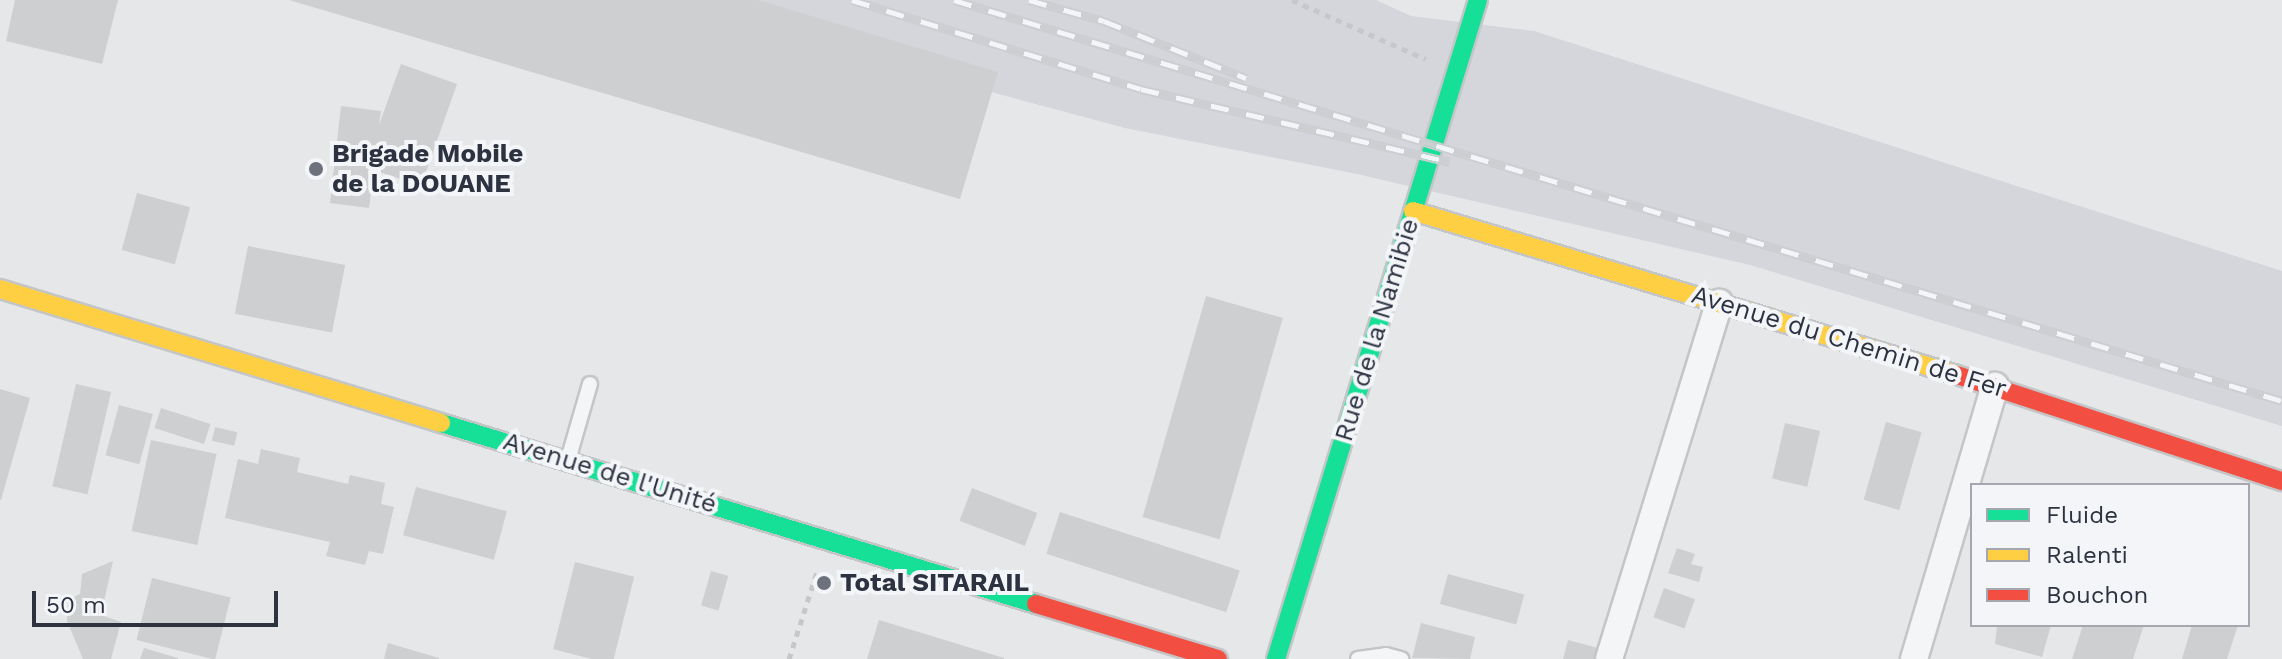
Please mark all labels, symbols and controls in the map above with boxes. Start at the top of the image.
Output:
place label: Brigade Mobile de la DOUANE [332,138,523,200]
marker: Brigade Mobile de la DOUANE [307,160,325,178]
street label: Rue de la Namibie [1328,214,1426,446]
street label: Avenue du Chemin de Fer [1688,279,2010,405]
street label: Avenue de l'Unité [499,426,721,520]
legend [1970,483,2250,627]
text: Fluide [2046,501,2118,529]
text: Ralenti [2046,541,2128,569]
place label: Total SITARAIL [840,567,1030,599]
marker: Total SITARAIL [815,574,833,592]
scale bar [36,575,282,625]
text: Bouchon [2046,581,2148,609]
text: 50 m [46,591,106,619]

